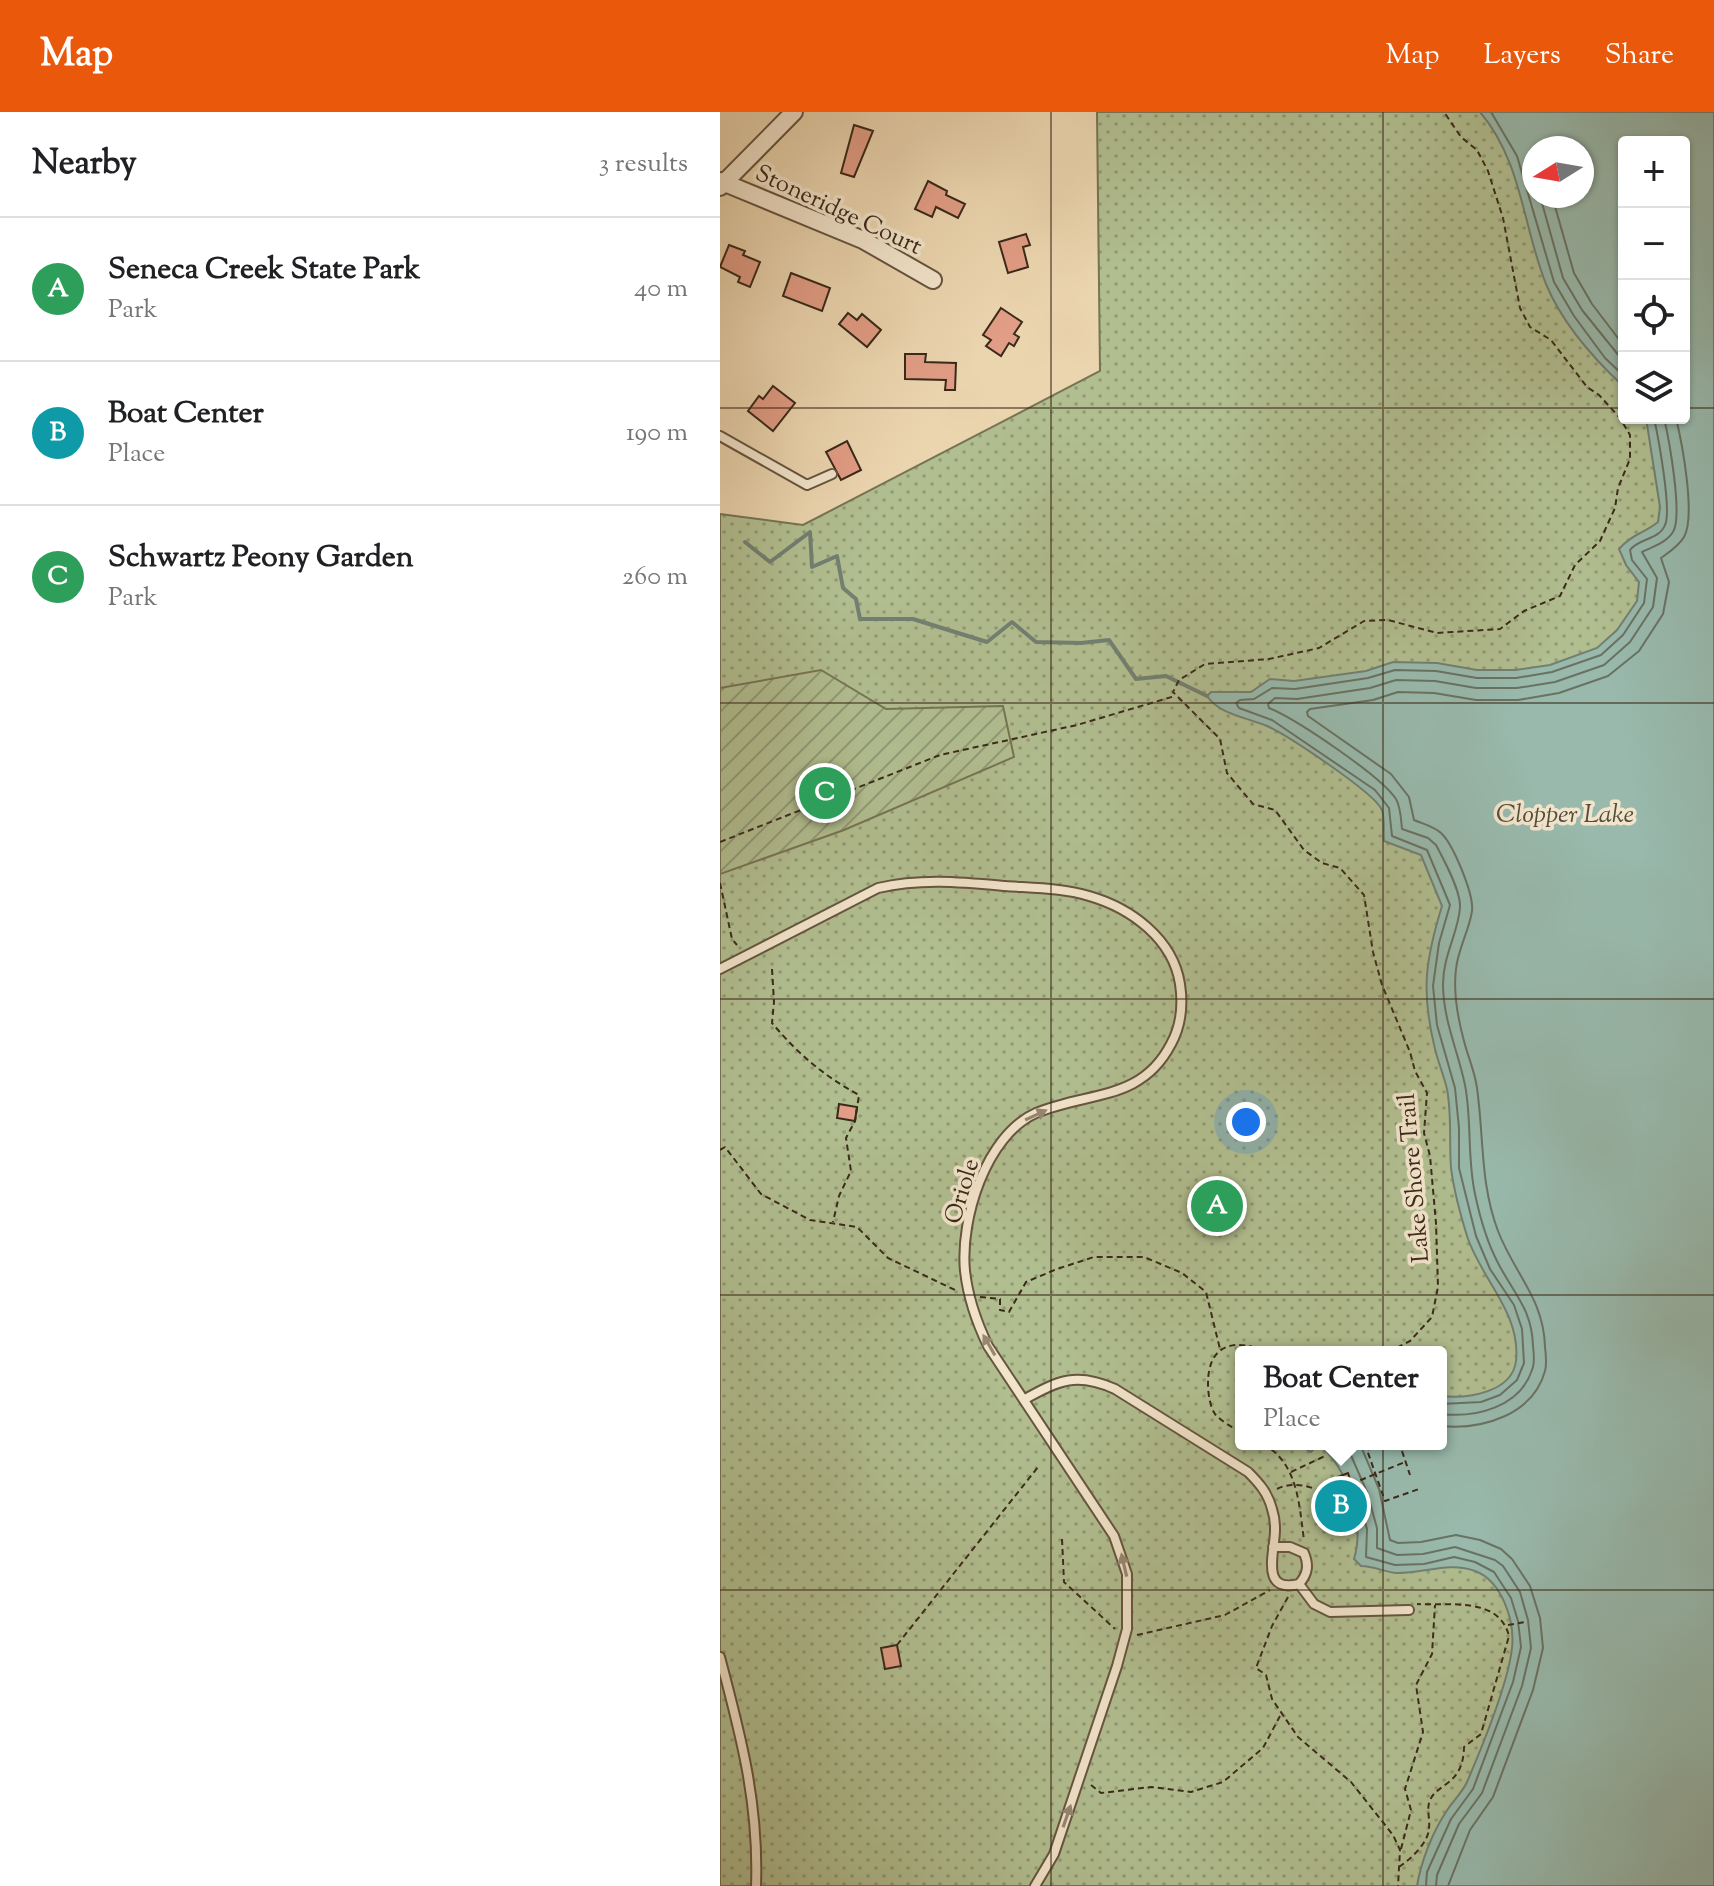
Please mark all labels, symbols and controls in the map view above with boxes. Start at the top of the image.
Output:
text: Map [40,29,113,83]
text: Map [1386,36,1439,76]
text: Layers [1483,36,1561,76]
text: Share [1605,36,1674,76]
north arrow [1522,136,1594,208]
map controls [1618,136,1690,424]
button: + [1618,136,1690,208]
text: Nearby [32,140,137,189]
text: 3 results [599,146,688,183]
street label: Stoneridge Court [749,157,927,264]
button: − [1618,208,1690,280]
text: Seneca Creek State Park [108,249,420,292]
text: A [47,271,69,308]
text: 40 m [634,271,688,308]
button: locate [1618,280,1690,352]
text: Park [108,292,158,329]
button: layers [1618,352,1690,424]
text: Boat Center [108,393,264,436]
text: B [50,415,66,452]
text: 190 m [626,415,688,452]
text: Place [108,436,165,473]
text: Schwartz Peony Garden [108,537,413,580]
text: C [48,559,68,596]
text: 260 m [622,559,688,596]
text: Park [108,580,158,617]
pin: C [799,763,851,823]
water label: Clopper Lake [1496,797,1634,834]
street label: Lake Shore Trail [1391,1092,1439,1264]
your location [1226,1102,1266,1142]
one-way arrow [1024,1108,1048,1122]
street label: Oriole [937,1155,989,1229]
pin: A [1191,1176,1243,1236]
one-way arrow [982,1334,996,1356]
popup [1235,1346,1447,1450]
text: Boat Center [1263,1358,1419,1401]
text: Place [1263,1401,1321,1438]
pin: B [1315,1476,1367,1536]
one-way arrow [1117,1553,1130,1578]
one-way arrow [1062,1803,1074,1827]

